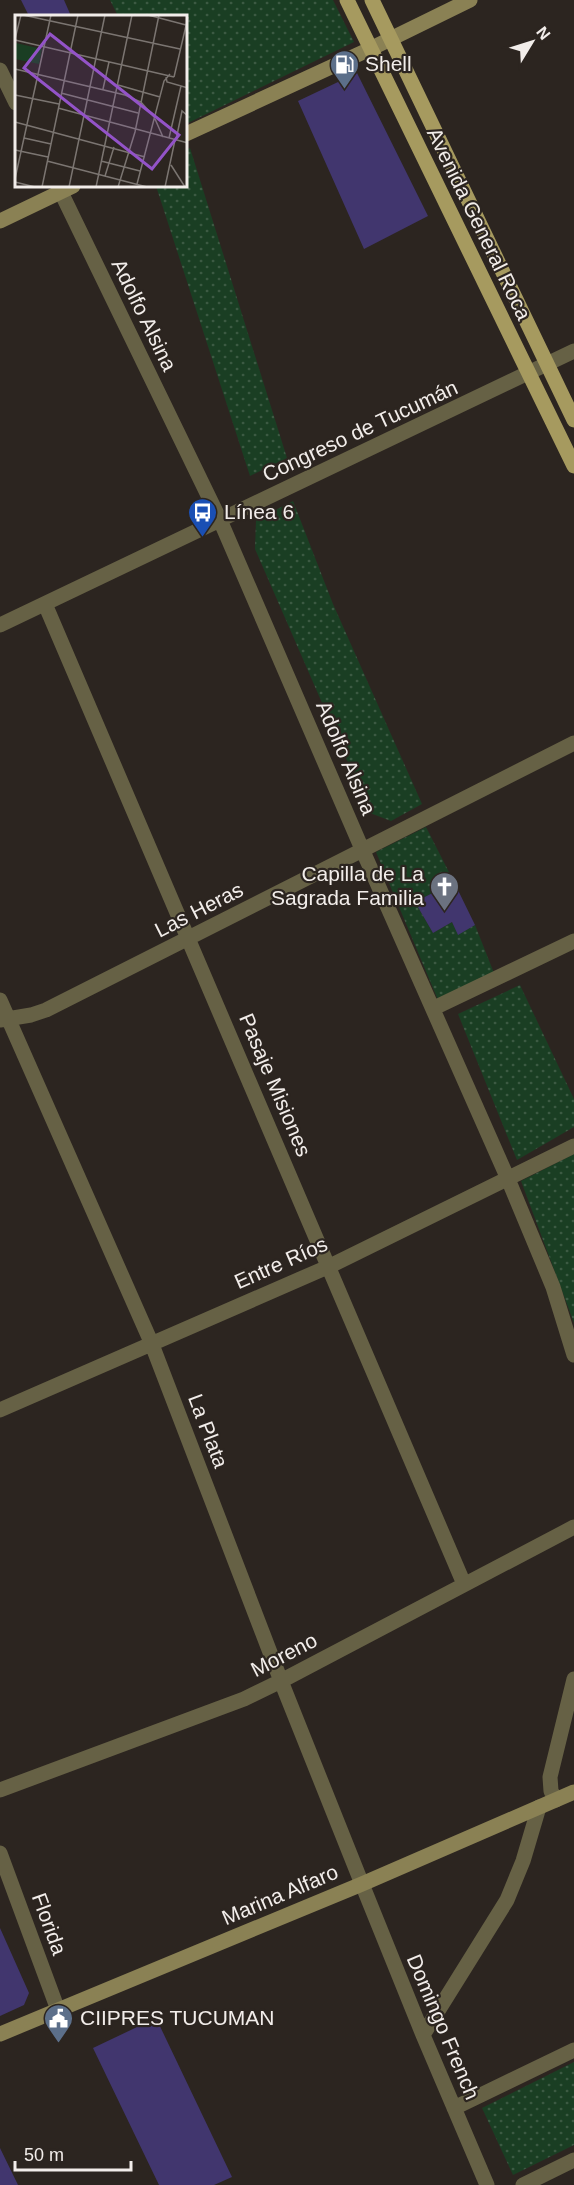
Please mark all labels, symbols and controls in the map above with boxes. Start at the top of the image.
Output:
north arrow [502,12,562,72]
inset map [15,15,188,188]
text: N [533,23,554,43]
fuel station icon: Shell [328,48,360,90]
place label: Shell [365,52,412,75]
street label: Avenida General Roca [423,124,536,324]
street label: Adolfo Alsina [107,255,182,375]
street label: Congreso de Tucumán [259,375,461,486]
bus stop icon: Línea 6 [187,496,219,538]
place label: Línea 6 [224,500,294,523]
street label: Adolfo Alsina [312,697,381,818]
place label: Capilla de La Sagrada Familia [271,862,424,909]
church icon: Capilla de La Sagrada Familia [429,870,461,912]
street label: Las Heras [151,878,247,942]
street label: Pasaje Misiones [235,1010,316,1160]
street label: Entre Ríos [231,1232,331,1293]
street label: La Plata [184,1391,233,1471]
street label: Moreno [247,1628,321,1681]
street label: Marina Alfaro [218,1860,341,1929]
street label: Florida [28,1890,71,1958]
street label: Domingo French [403,1951,484,2103]
public building icon: CIIPRES TUCUMAN [43,2002,75,2044]
place label: CIIPRES TUCUMAN [80,2006,274,2029]
scale bar [15,2134,130,2172]
text: 50 m [24,2145,64,2165]

